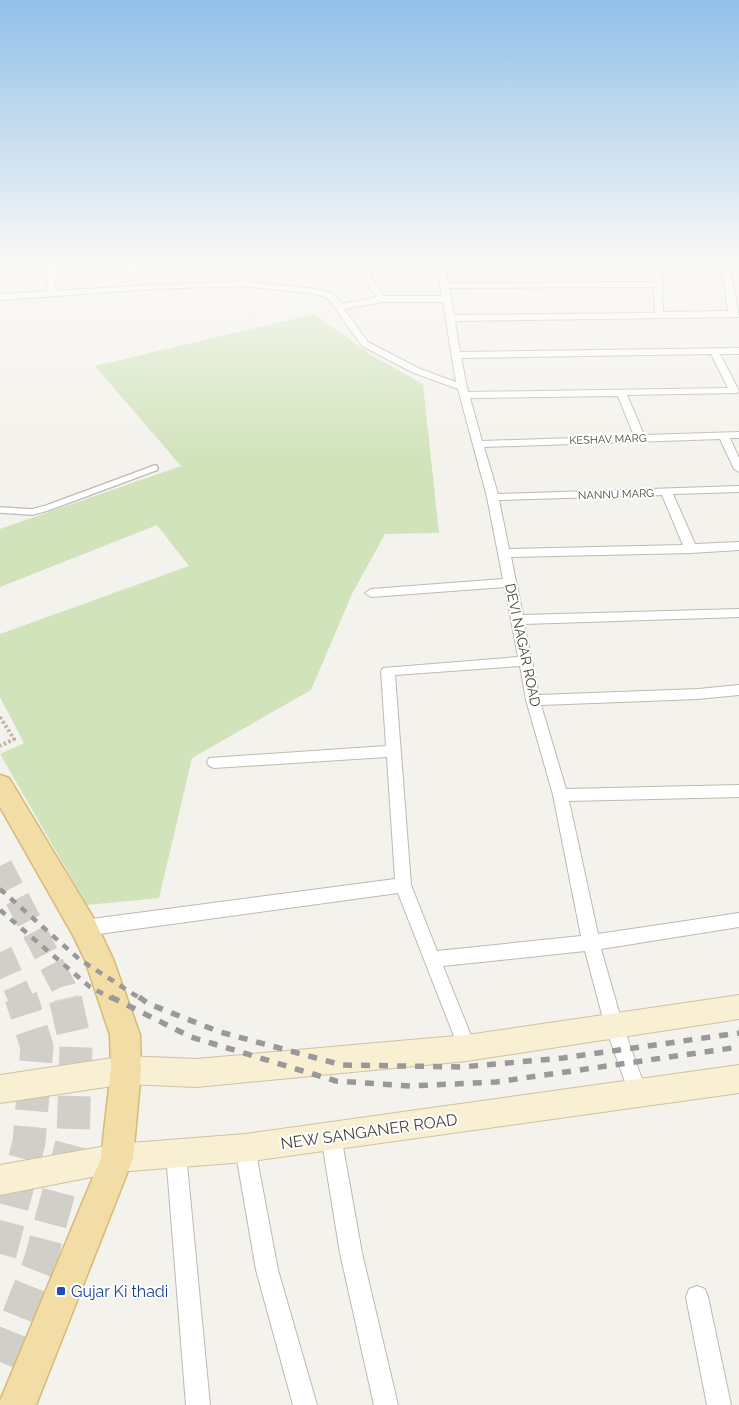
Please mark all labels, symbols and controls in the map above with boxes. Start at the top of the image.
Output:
street label: KESHAV MARG [569,432,647,447]
street label: NANNU MARG [578,487,654,502]
street label: DEVI NAGAR ROAD [502,582,544,708]
street label: NEW SANGANER ROAD [279,1110,459,1153]
place label: Gujar Ki thadi [71,1282,168,1301]
marker: Gujar Ki thadi [55,1285,67,1297]

